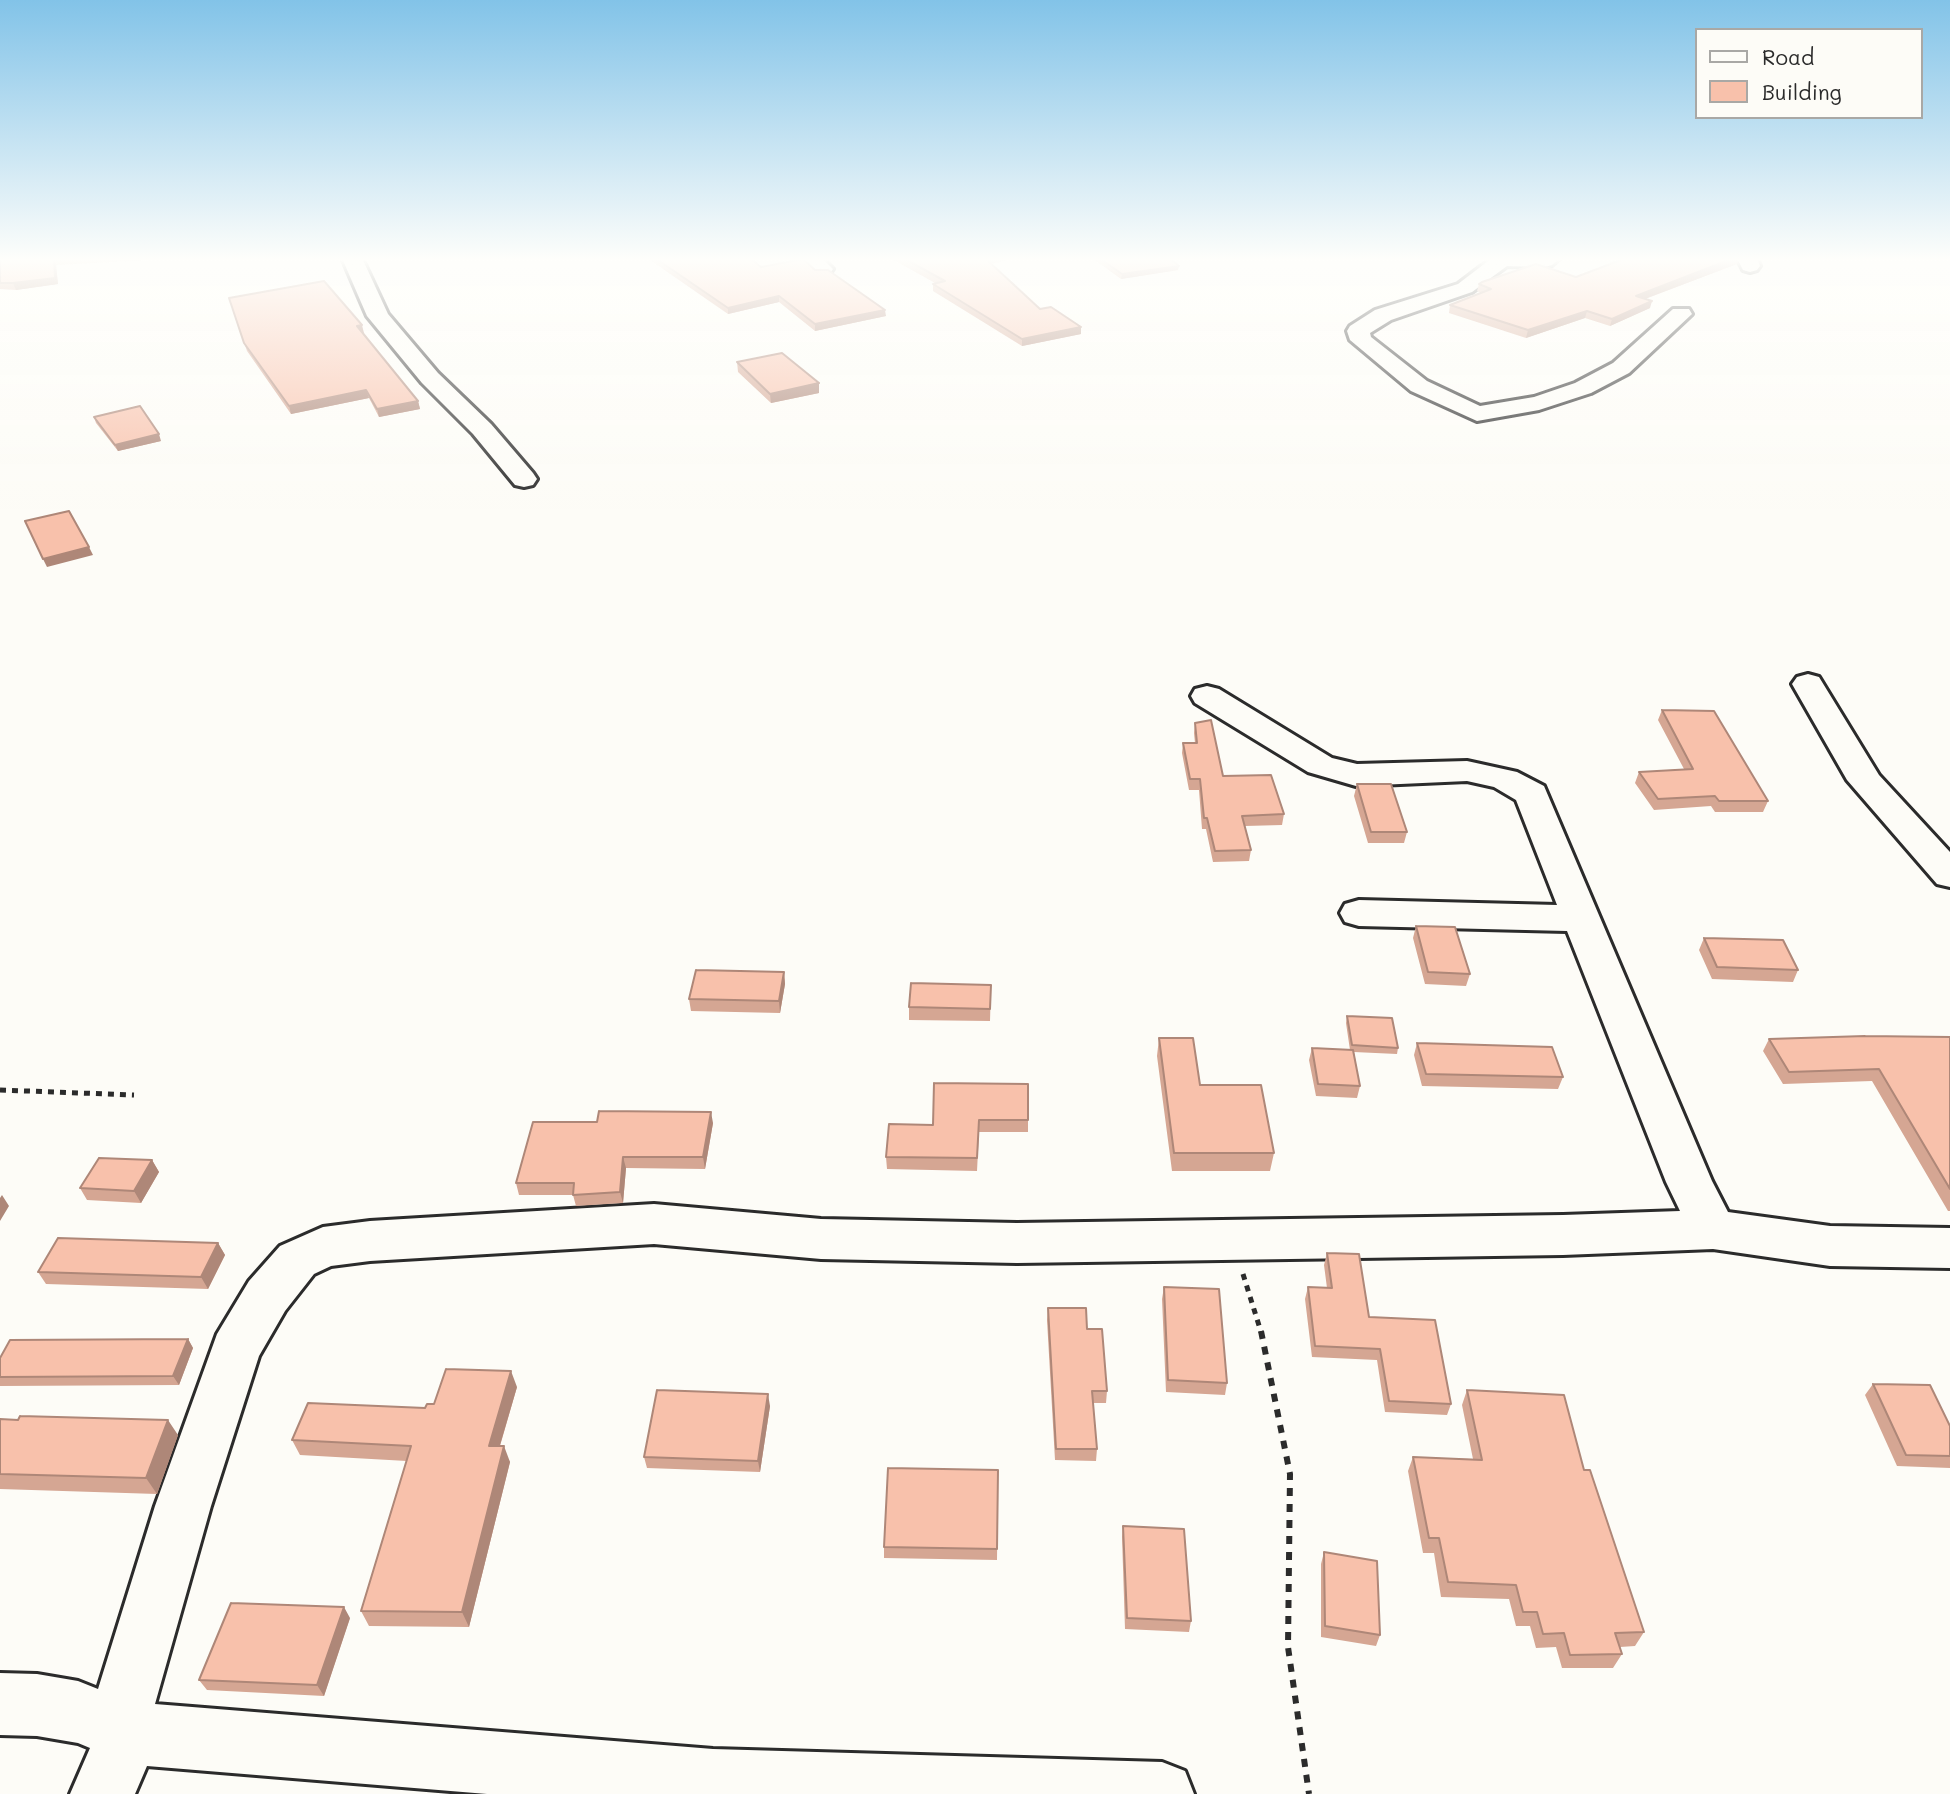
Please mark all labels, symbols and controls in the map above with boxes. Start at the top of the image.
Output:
legend [1694,28,1922,119]
text: Road [1762,43,1814,70]
text: Building [1762,78,1842,105]

